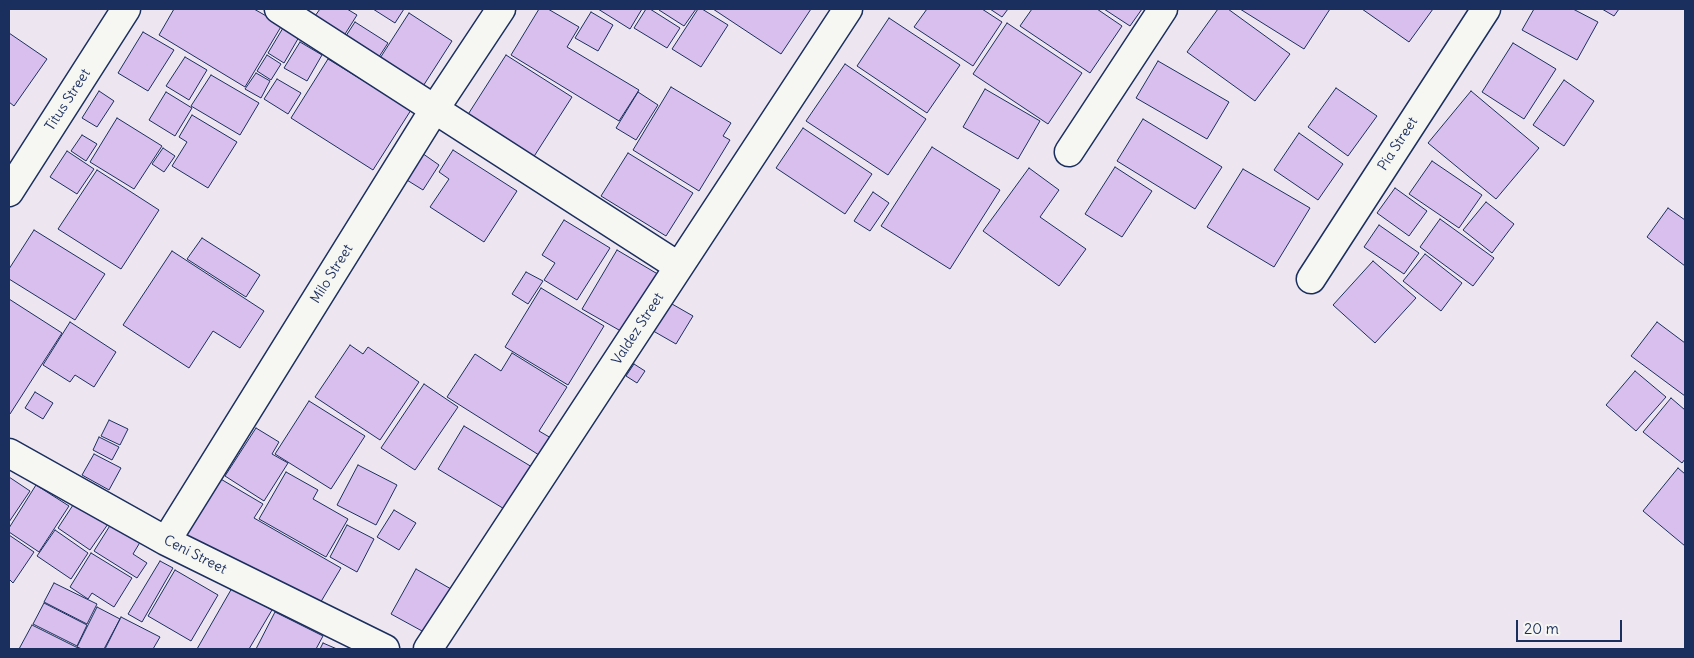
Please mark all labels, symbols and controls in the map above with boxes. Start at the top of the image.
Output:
street label: Titus Street [42,66,94,134]
street label: Pia Street [1375,114,1421,174]
street label: Milo Street [307,242,357,306]
street label: Valdez Street [609,290,667,368]
street label: Ceni Street [161,532,229,578]
scale bar [1519,610,1625,642]
text: 20 m [1524,619,1559,638]

